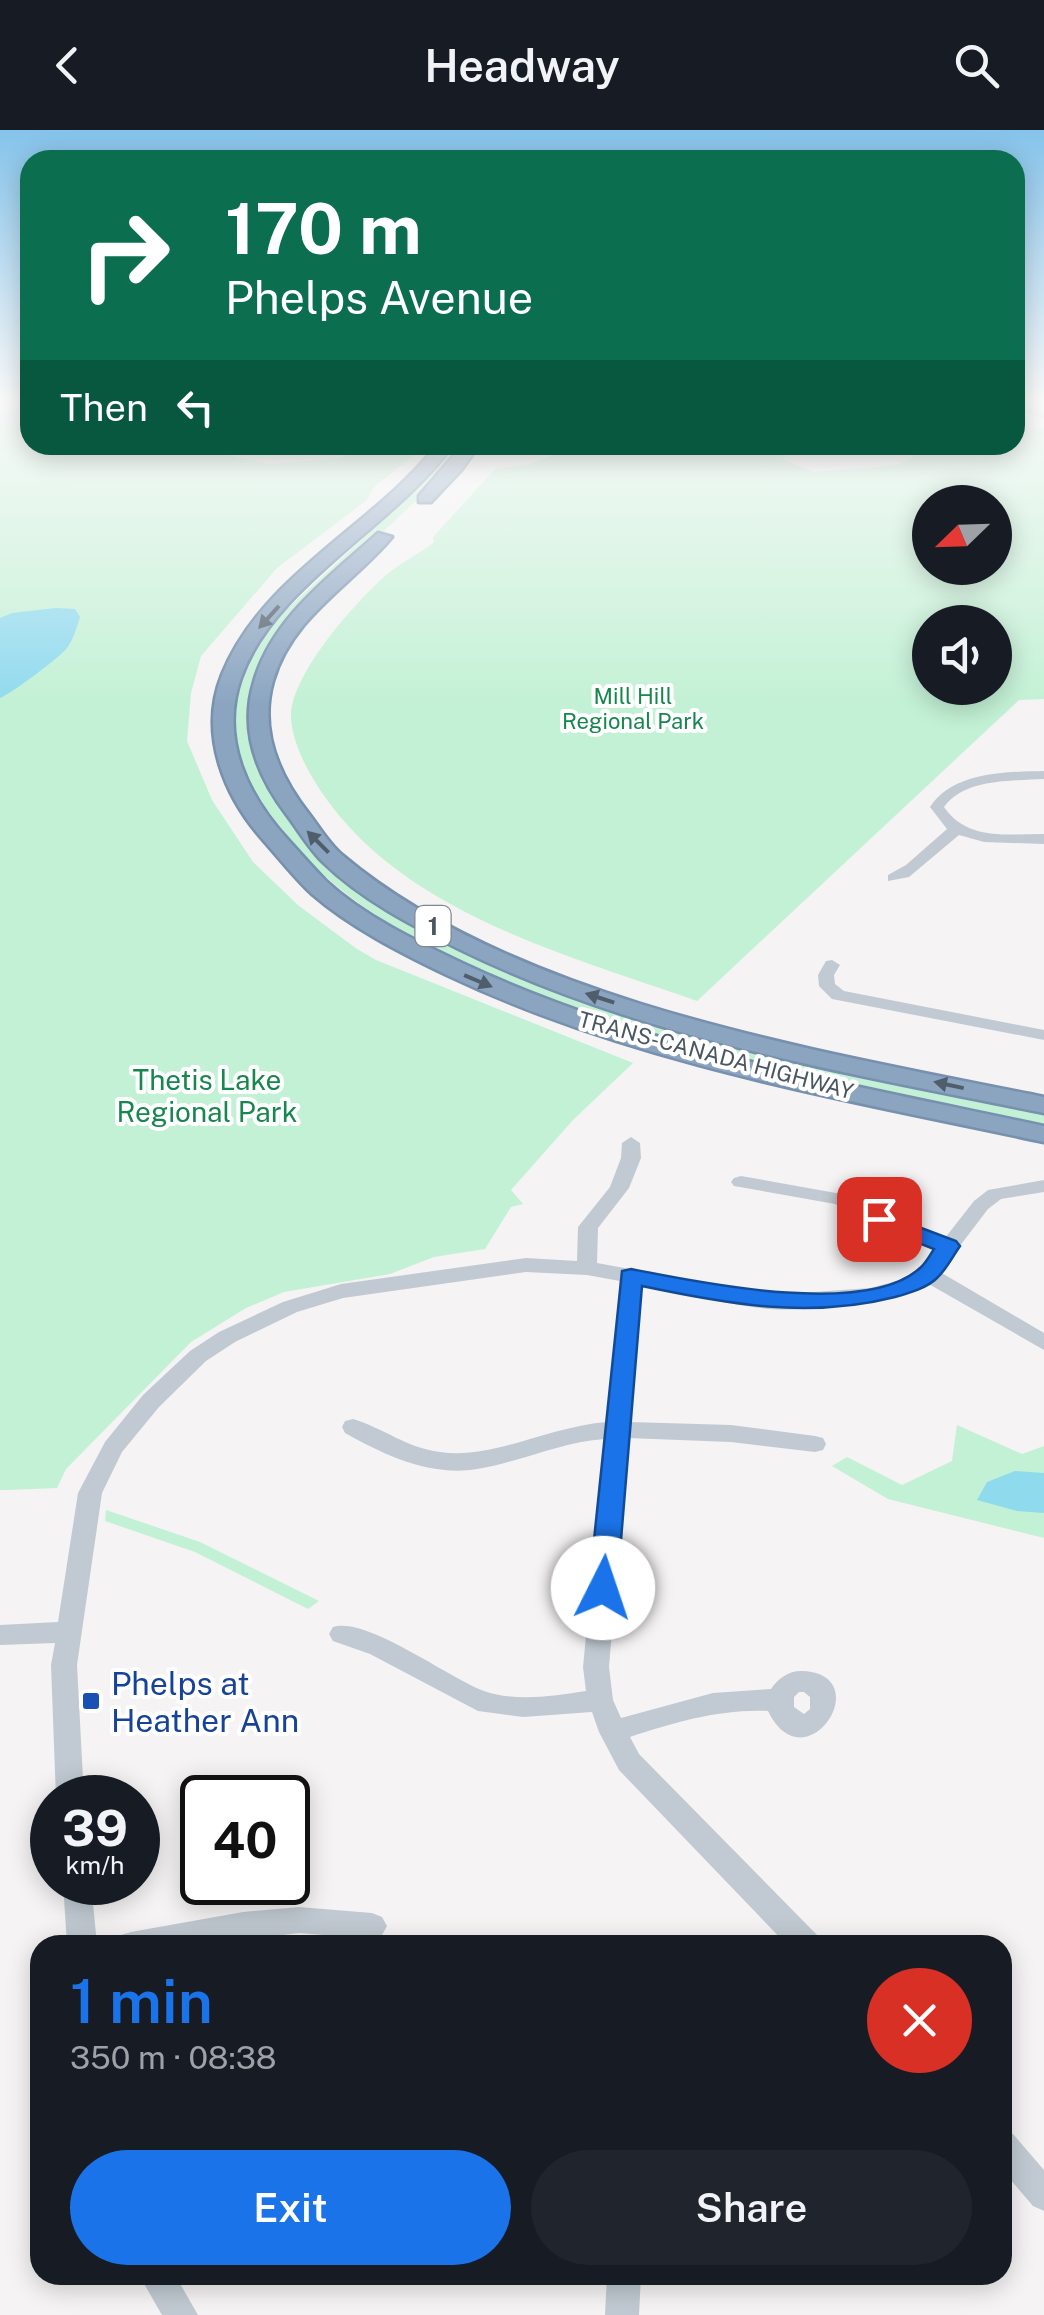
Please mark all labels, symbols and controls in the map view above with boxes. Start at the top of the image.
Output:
icon: back [40,38,95,93]
icon: search [949,38,1004,93]
text: Headway [424,39,620,92]
text: 170 m [225,187,422,270]
icon: right [60,190,190,320]
text: Phelps Avenue [225,271,533,324]
icon: left [168,380,223,435]
text: Then [60,385,148,430]
north arrow [912,485,1012,585]
map controls [912,485,1012,705]
one-way arrow [258,605,281,629]
button: sound [912,605,1012,705]
park label: Mill Hill Regional Park [562,683,704,734]
one-way arrow [307,830,330,854]
road number: 1 [416,906,450,946]
one-way arrow [463,973,493,989]
one-way arrow [584,989,614,1004]
street label: TRANS-CANADA HIGHWAY [576,1006,857,1104]
park label: Thetis Lake Regional Park [116,1063,298,1128]
one-way arrow [933,1076,964,1092]
pin [837,1177,922,1262]
icon: arrive [852,1192,907,1247]
position arrow [551,1536,655,1640]
place label: Phelps at Heather Ann [111,1665,299,1739]
marker: Phelps at Heather Ann [80,1690,102,1712]
speed limit sign: 40 [180,1775,310,1905]
text: 39 [62,1798,128,1857]
text: km/h [66,1850,124,1880]
text: 1 min [70,1966,213,2037]
button: close [867,1968,972,2073]
text: 350 m · 08:38 [70,2039,276,2076]
button: Exit [70,2150,511,2265]
button: Share [531,2150,972,2265]

